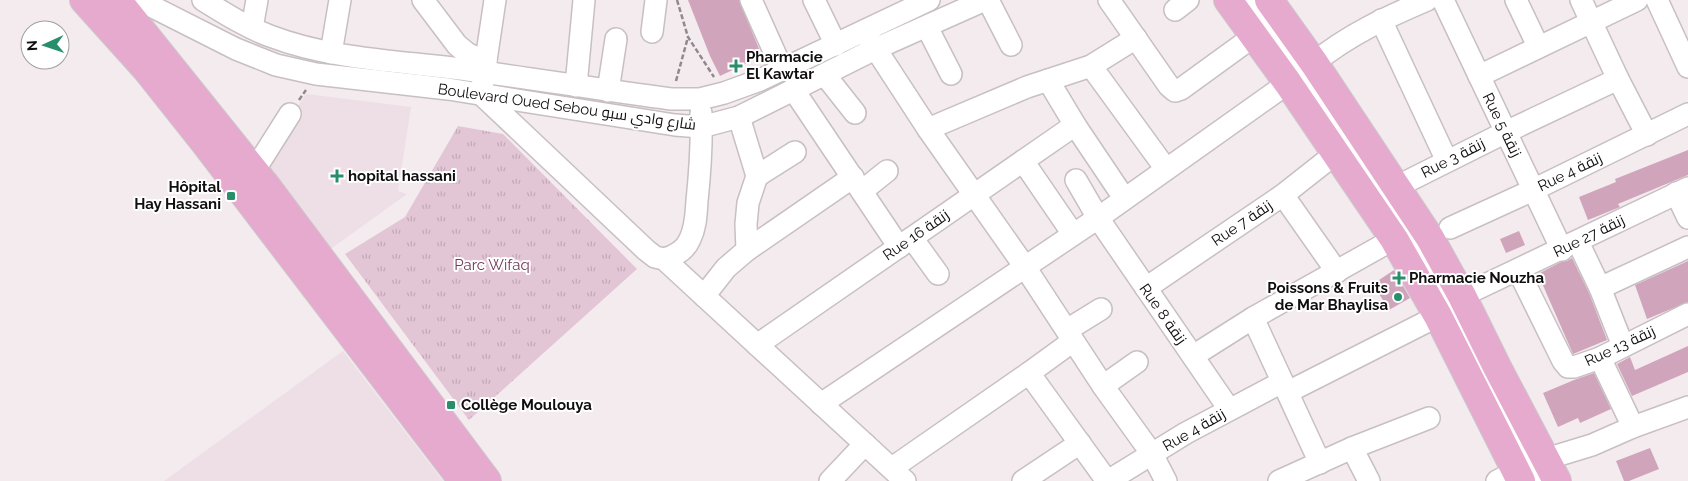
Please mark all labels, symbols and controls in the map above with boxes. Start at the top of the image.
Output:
north arrow [20,20,70,70]
text: N [24,40,40,51]
place label: Pharmacie El Kawtar [746,48,823,83]
marker: Pharmacie El Kawtar [730,60,742,72]
street label: Boulevard Oued Sebou شارع وادي سبو [436,80,697,137]
street label: Rue 5 زنقة [1479,90,1525,160]
street label: Rue 3 زنقة [1418,134,1488,182]
street label: Rue 4 زنقة [1535,149,1605,195]
place label: hopital hassani [348,167,456,185]
marker: hopital hassani [330,169,344,183]
place label: Hôpital Hay Hassani [134,178,221,213]
marker: Hôpital Hay Hassani [225,190,237,202]
street label: Rue 7 زنقة [1208,196,1276,250]
street label: Rue 16 زنقة [879,206,953,264]
street label: Rue 27 زنقة [1550,211,1628,261]
park label: Parc Wifaq [454,256,530,274]
place label: Pharmacie Nouzha [1409,269,1544,287]
marker: Pharmacie Nouzha [1393,272,1405,284]
place label: Poissons & Fruits de Mar Bhaylisa [1267,279,1388,314]
street label: Rue 8 زنقة [1136,280,1190,348]
marker: Poissons & Fruits de Mar Bhaylisa [1392,291,1404,303]
street label: Rue 13 زنقة [1582,322,1658,370]
place label: Collège Moulouya [461,396,592,414]
marker: Collège Moulouya [445,399,457,411]
street label: Rue 4 زنقة [1159,405,1229,455]

